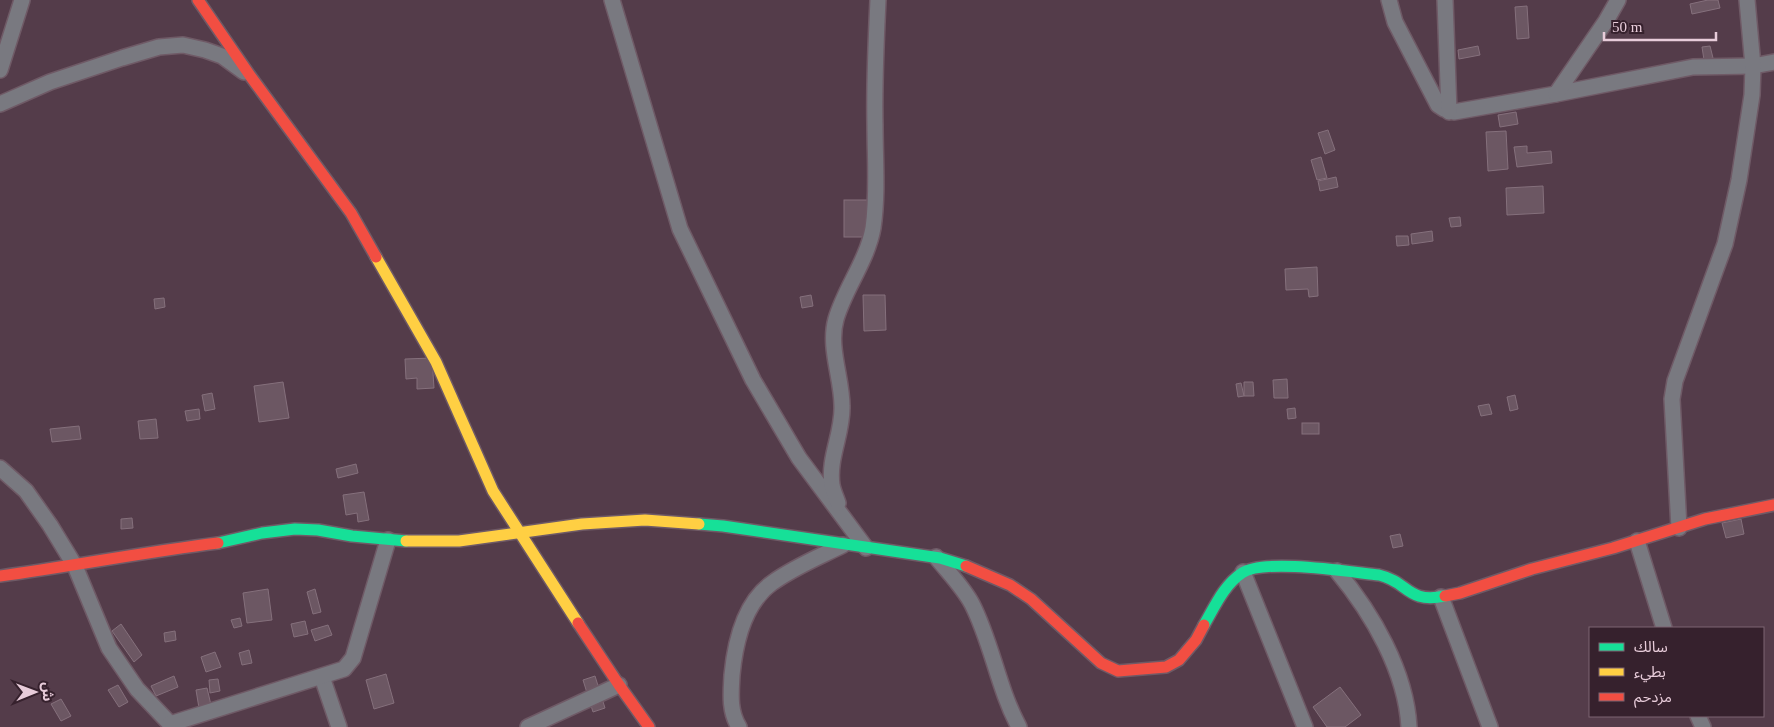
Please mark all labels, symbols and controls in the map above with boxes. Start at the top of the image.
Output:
scale bar [1604,10,1716,42]
text: 50 m [1612,19,1643,35]
legend [1589,627,1764,717]
text: سالك [1634,639,1668,655]
text: بطيء [1634,664,1666,683]
north arrow [10,667,60,717]
text: ش [40,682,55,702]
text: مزدحم [1634,689,1672,708]

